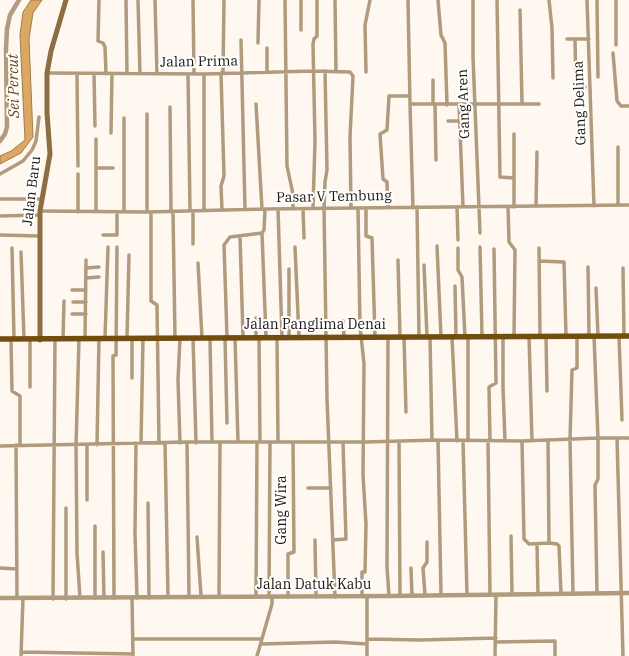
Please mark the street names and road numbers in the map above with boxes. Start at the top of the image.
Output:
street label: Jalan Prima [160,53,238,71]
street label: Gang Delima [570,60,590,146]
street label: Gang Aren [454,69,474,139]
street label: Jalan Baru [19,155,45,227]
street label: Pasar V Tembung [276,188,392,206]
street label: Jalan Panglima Denai [244,317,386,333]
street label: Gang Wira [274,475,290,545]
street label: Jalan Datuk Kabu [257,577,371,593]

